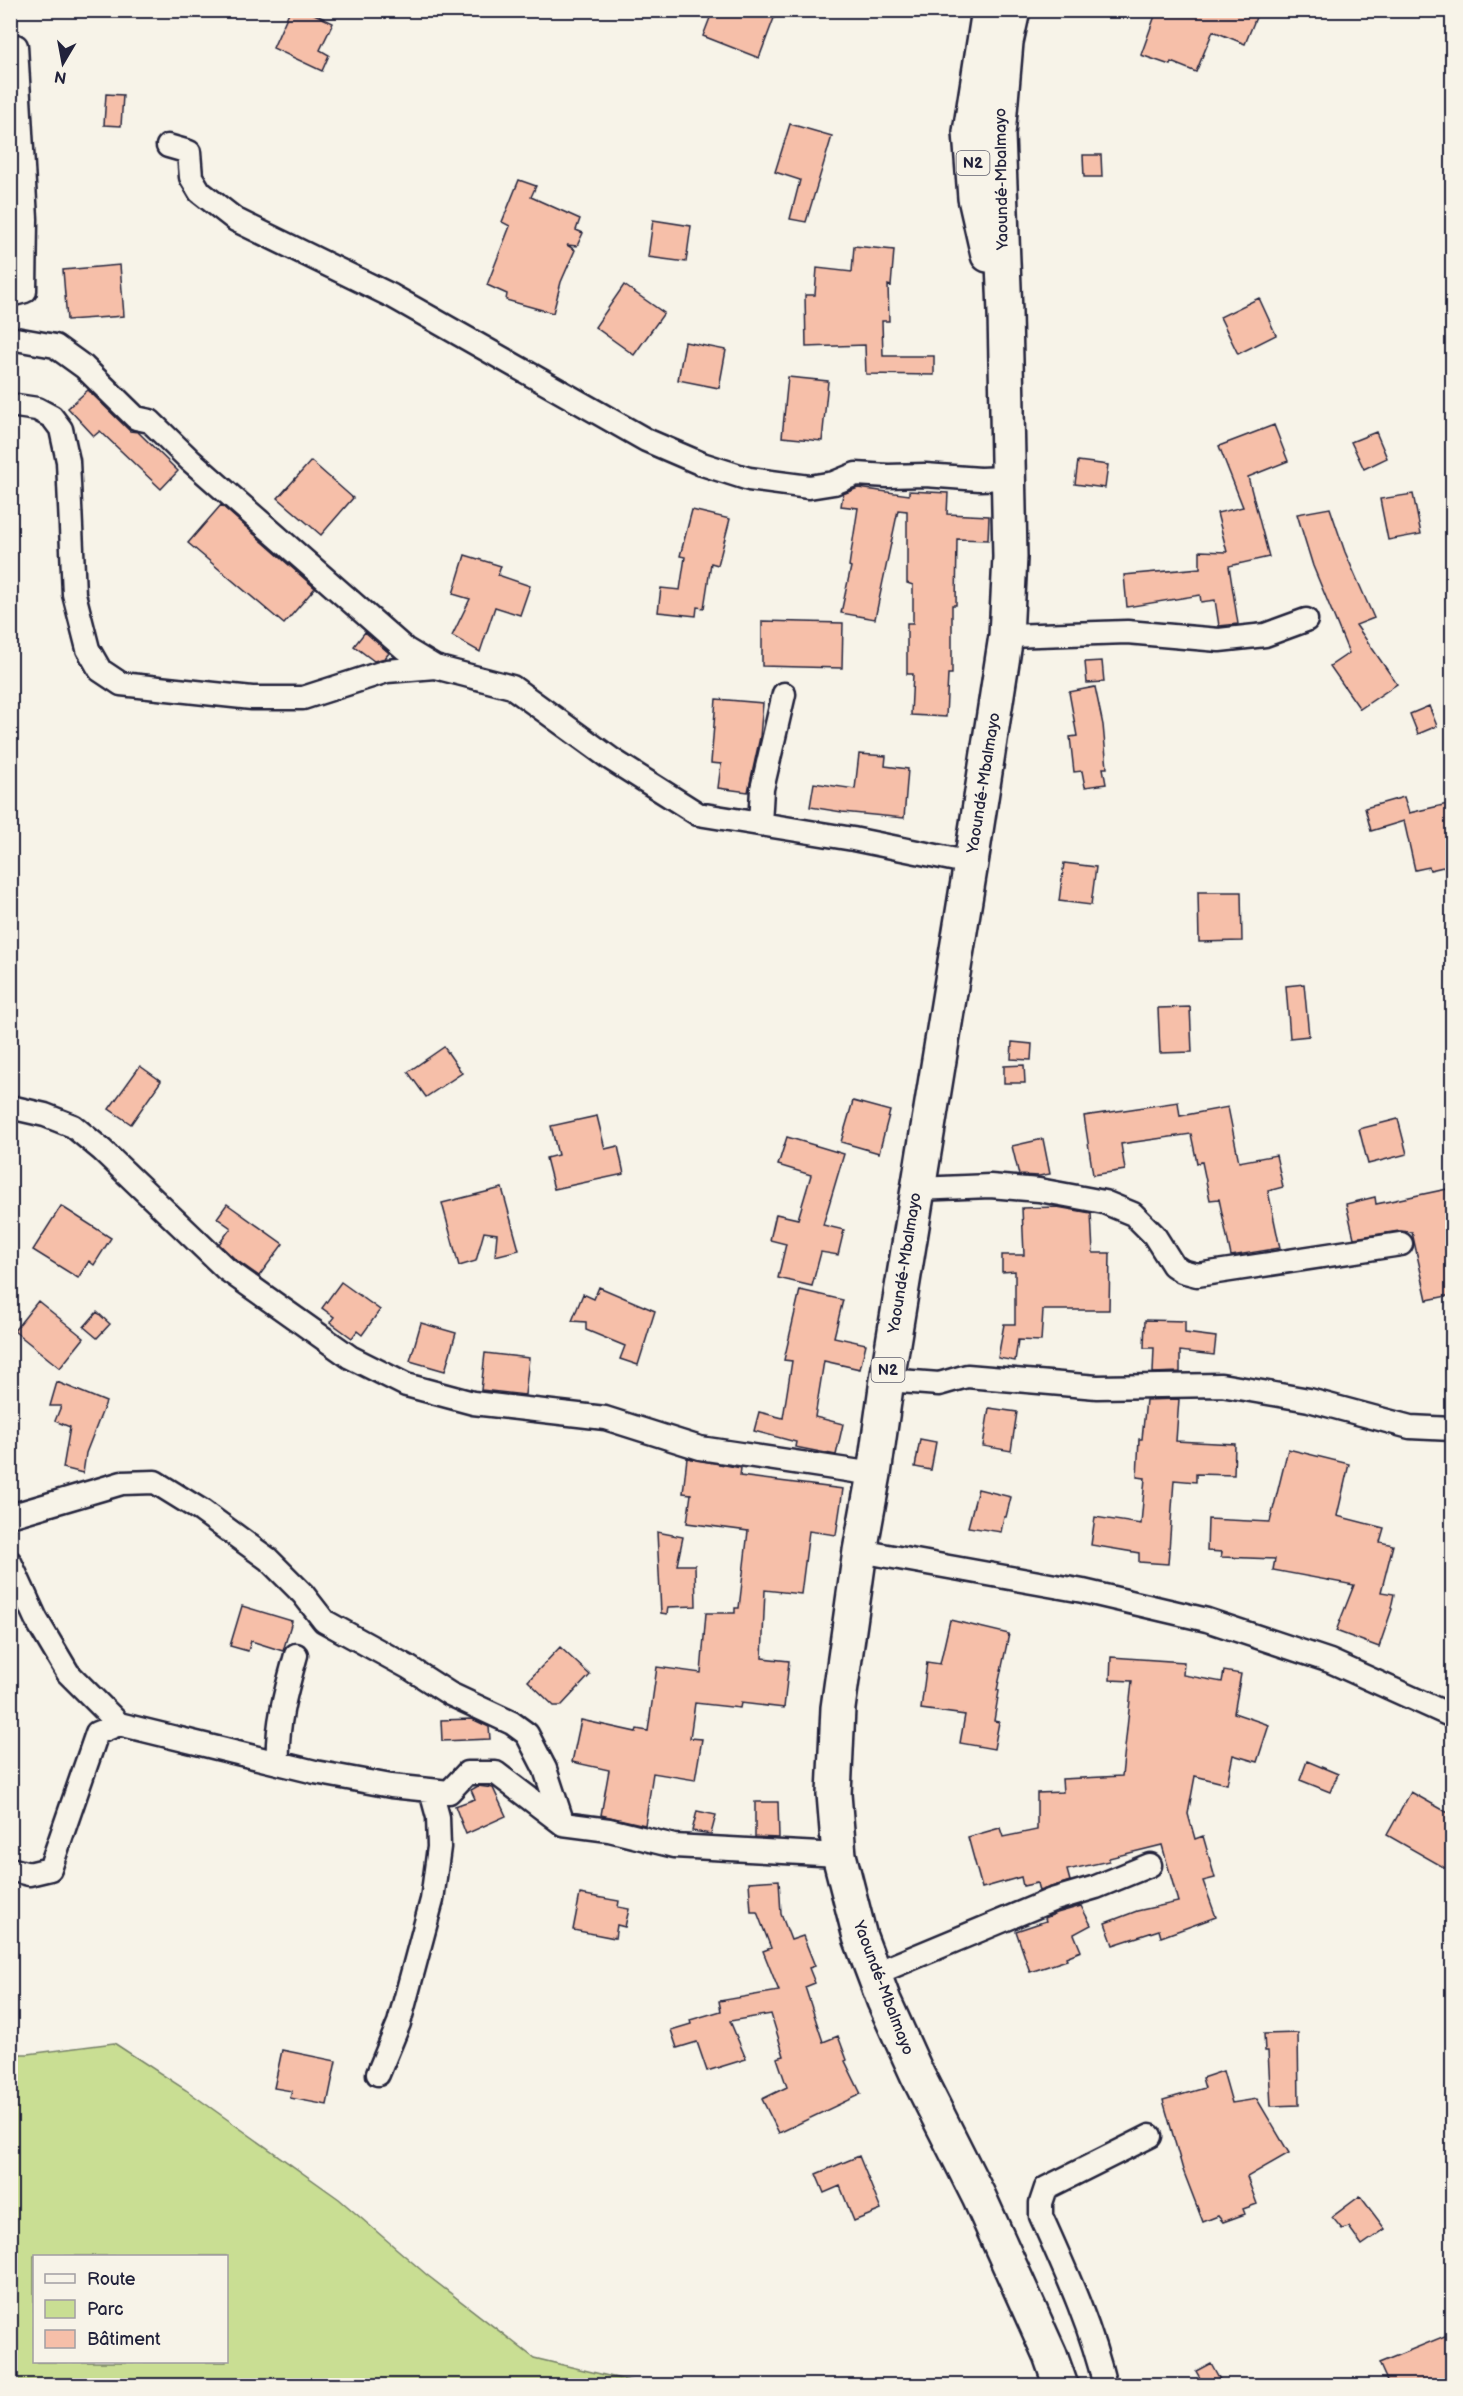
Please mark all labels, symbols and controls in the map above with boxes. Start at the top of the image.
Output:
north arrow [33,33,93,93]
text: N [53,66,68,87]
street label: Yaoundé-Mbalmayo [991,108,1013,251]
road number: N2 [956,151,990,175]
street label: Yaoundé-Mbalmayo [963,711,1005,856]
street label: Yaoundé-Mbalmayo [884,1191,926,1336]
road number: N2 [872,1358,904,1382]
street label: Yaoundé-Mbalmayo [848,1917,917,2058]
legend [33,2255,228,2363]
text: Route [87,2269,136,2290]
text: Parc [87,2299,124,2320]
text: Bâtiment [87,2329,161,2350]

